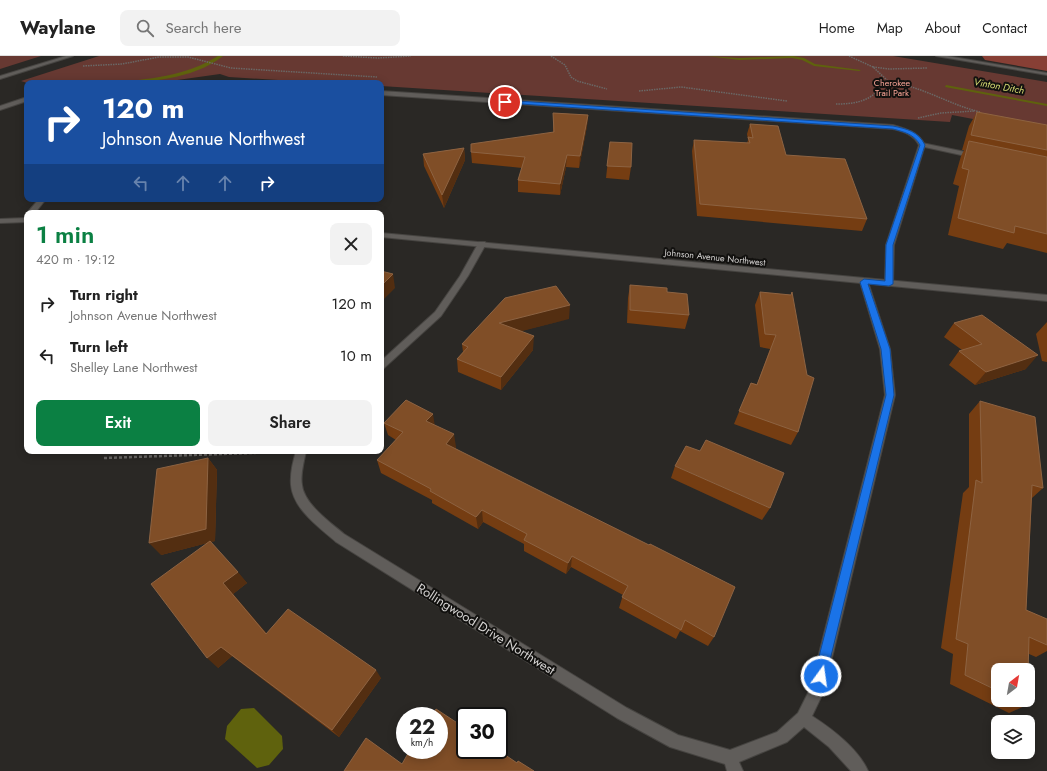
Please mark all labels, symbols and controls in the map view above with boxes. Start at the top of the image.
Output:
search box [120,10,400,46]
text: Waylane [20,14,96,41]
icon: search [134,17,156,39]
text: Search here [166,17,241,39]
text: Home [819,18,855,38]
text: Map [877,18,903,38]
text: About [925,18,960,38]
text: Contact [982,18,1027,38]
water label: Vinton Ditch [973,74,1025,98]
park label: Cherokee Trail Park [874,76,911,99]
pin [488,85,522,119]
text: 120 m [102,88,185,129]
icon: arrive [494,91,516,113]
icon: right [36,96,88,148]
text: Johnson Avenue Northwest [102,126,305,152]
icon: left [130,172,152,194]
icon: ahead [172,172,194,194]
icon: ahead [214,172,236,194]
icon: right [256,172,278,194]
text: 1 min [36,217,94,252]
button: close [330,223,372,265]
street label: Johnson Avenue Northwest [663,245,767,269]
text: 420 m · 19:12 [36,250,115,269]
text: Turn right [70,284,138,306]
icon: right [36,293,58,315]
text: 120 m [332,293,372,315]
text: Johnson Avenue Northwest [70,306,217,325]
text: Turn left [70,336,128,358]
icon: left [36,345,58,367]
text: 10 m [340,345,372,367]
text: Shelley Lane Northwest [70,358,197,377]
button: Exit [36,400,200,446]
button: Share [208,400,372,446]
street label: Rollingwood Drive Northwest [413,579,560,680]
position arrow [800,655,842,697]
north arrow [991,663,1035,707]
map controls [991,663,1035,759]
speed limit sign: 30 [456,707,508,759]
text: 22 [409,713,435,742]
button: layers [991,715,1035,759]
text: km/h [411,735,433,750]

